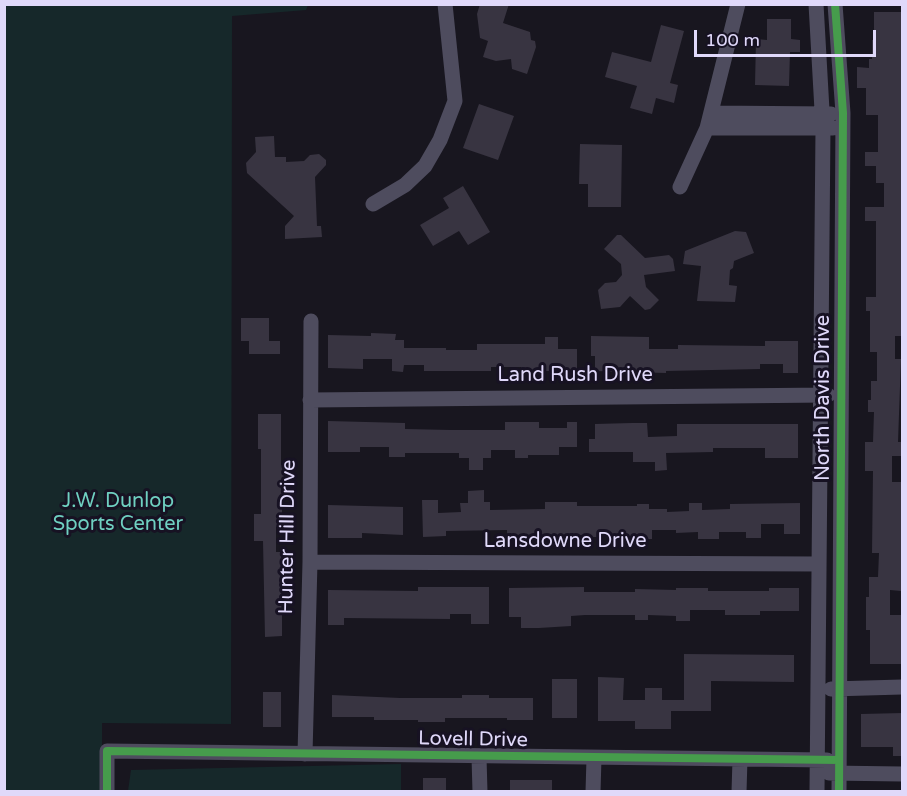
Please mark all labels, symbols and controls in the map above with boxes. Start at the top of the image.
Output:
scale bar [697,18,878,56]
text: 100 m [705,29,760,51]
street label: North Davis Drive [812,315,836,481]
street label: Land Rush Drive [497,364,653,388]
street label: Hunter Hill Drive [275,459,301,615]
park label: J.W. Dunlop Sports Center [53,490,183,537]
street label: Lansdowne Drive [484,530,646,554]
street label: Lovell Drive [418,727,528,753]

